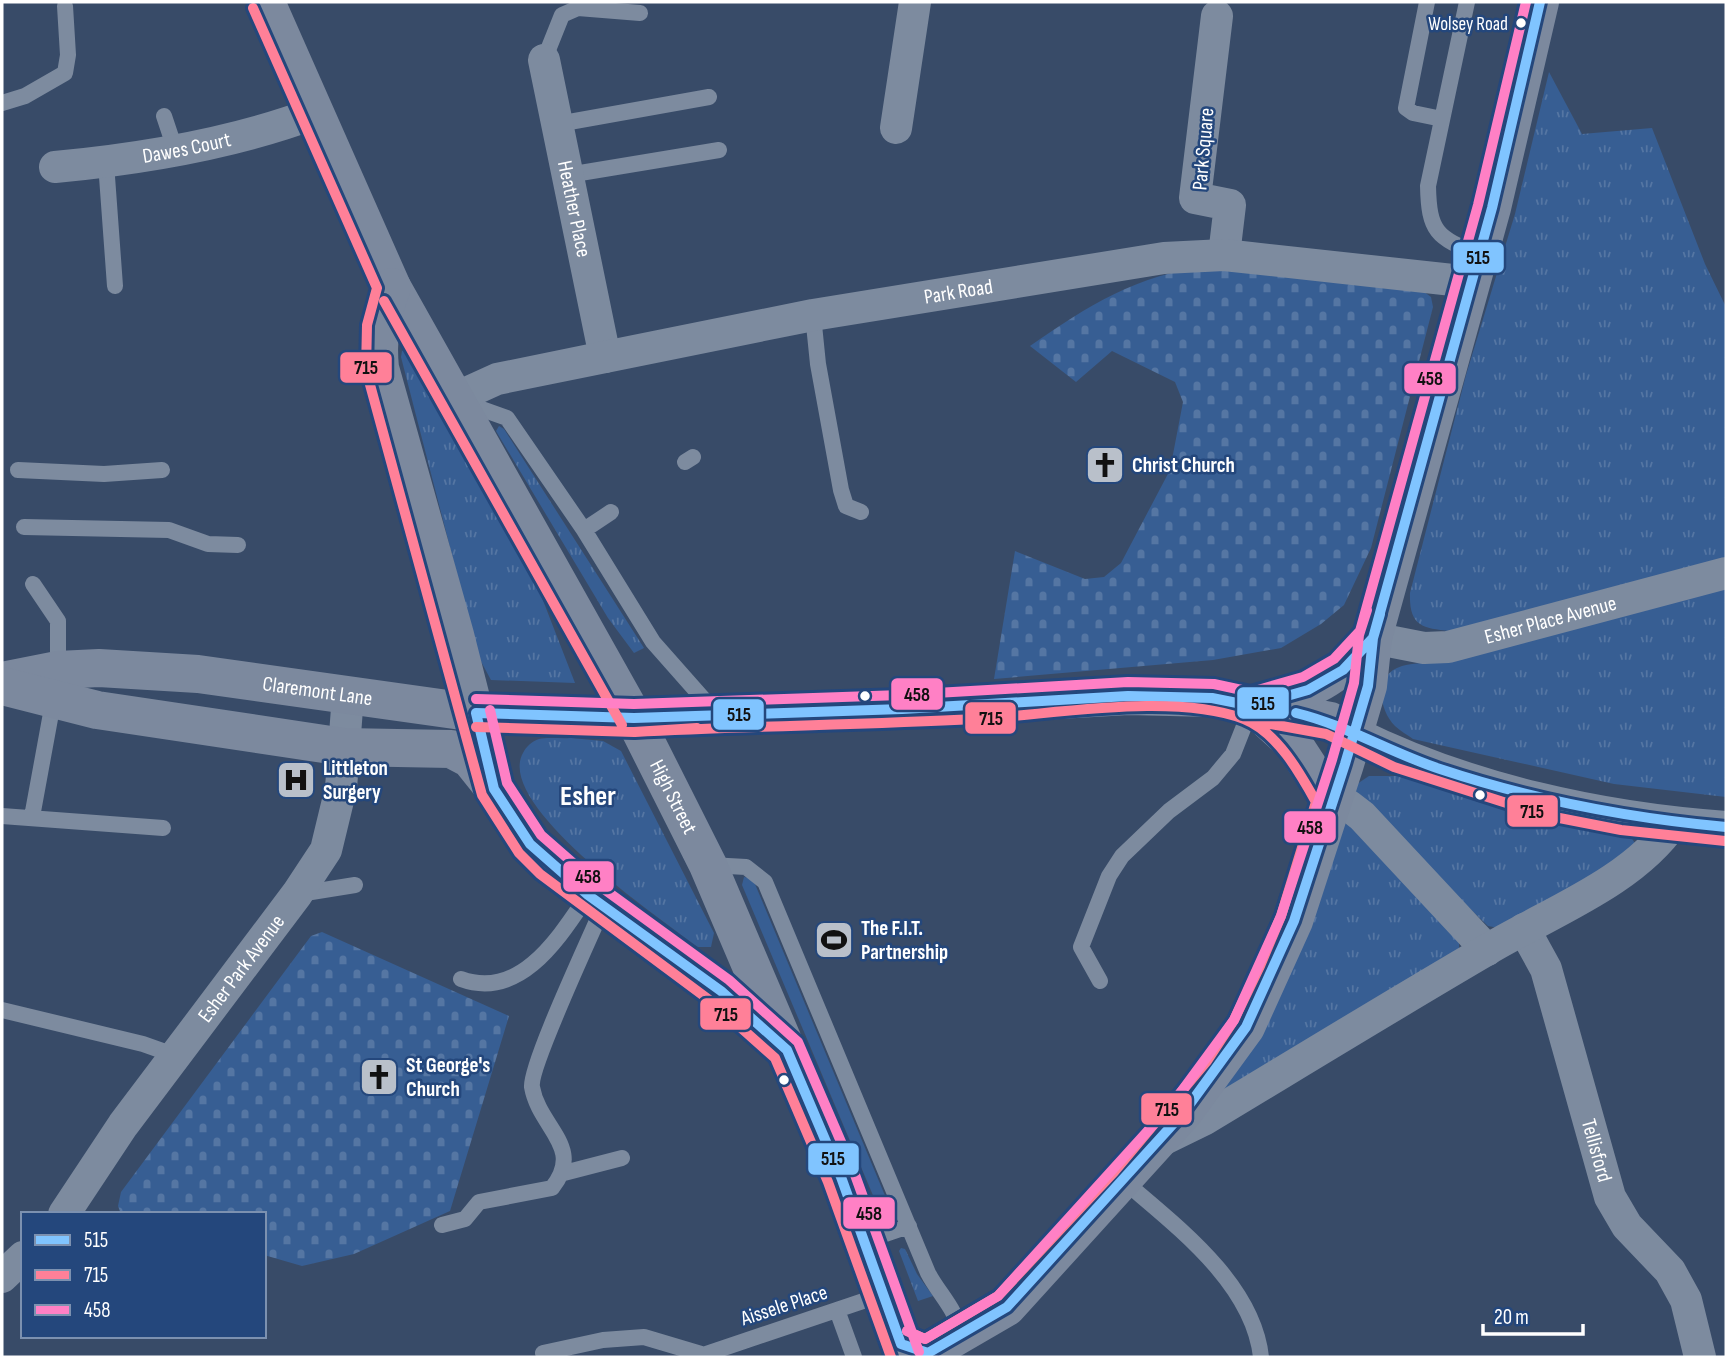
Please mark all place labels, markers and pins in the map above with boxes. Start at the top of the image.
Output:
place label: Wolsey Road [1428,13,1508,36]
marker: Wolsey Road [1514,16,1528,30]
church icon: Christ Church [1084,444,1126,486]
place label: Christ Church [1132,453,1235,478]
unlabelled marker [858,689,872,703]
place label: Littleton Surgery [323,756,388,805]
hospital icon: Littleton Surgery [275,759,317,801]
unlabelled marker [1473,788,1487,802]
place label: The F.I.T. Partnership [861,916,948,965]
sports icon: The F.I.T. Partnership [813,919,855,961]
place label: St George's Church [406,1053,490,1102]
church icon: St George's Church [358,1056,400,1098]
unlabelled marker [777,1073,791,1087]

